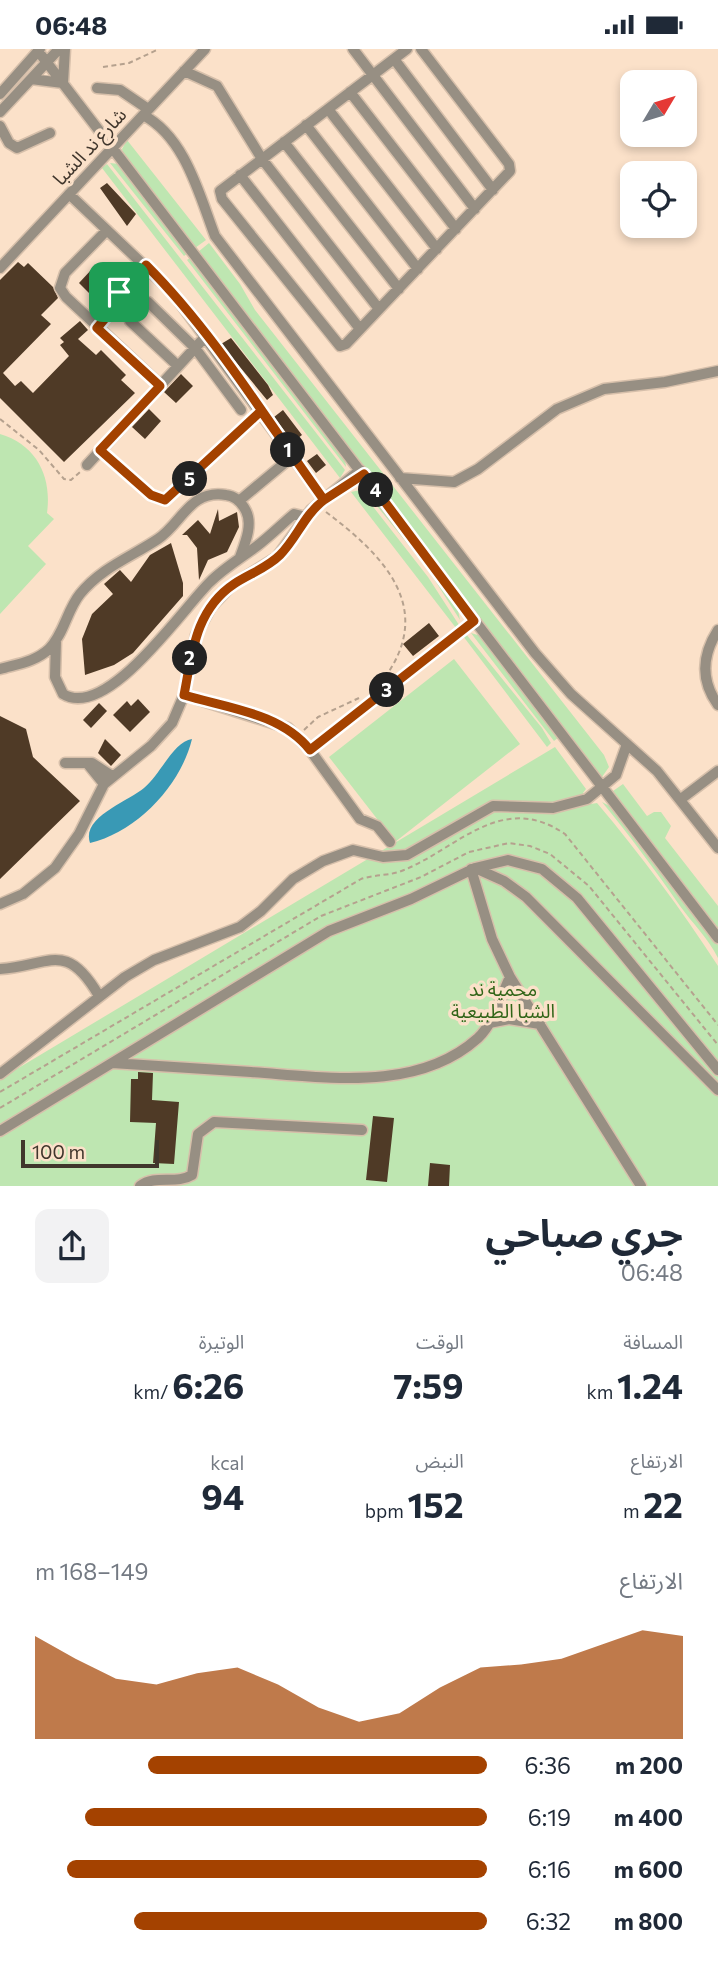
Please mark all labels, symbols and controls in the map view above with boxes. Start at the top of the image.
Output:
text: 06:48 [35,9,107,40]
north arrow [620,70,696,147]
map controls [620,70,697,238]
street label: شارع ند الشبا [47,103,133,191]
button: locate [620,161,697,238]
pin [89,262,149,322]
icon: arrive [100,273,138,311]
pin: 1 [270,433,306,467]
text: 1 [283,438,292,461]
pin: 5 [172,461,208,497]
text: 5 [184,467,195,490]
pin: 4 [358,473,394,507]
text: 4 [370,478,381,501]
pin: 2 [172,641,208,675]
text: 2 [184,646,195,669]
pin: 3 [370,673,404,707]
text: 3 [381,678,392,701]
park label: محمية ند الشبا الطبيعية [451,977,555,1022]
scale bar [21,1137,159,1169]
text: 100 m [32,1140,85,1163]
text: جري صباحي [486,1208,683,1255]
button: share [35,1209,109,1283]
text: 06:48 [621,1258,683,1286]
text: الوتيرة [199,1330,244,1353]
text: الوقت [416,1330,464,1353]
text: المسافة [623,1330,683,1353]
text: 6:26 [172,1363,244,1406]
text: 7:59 [393,1363,464,1406]
text: 1.24 [617,1363,683,1406]
text: /km [133,1380,172,1403]
text: km [586,1380,617,1403]
text: النبض [415,1449,464,1472]
text: الارتفاع [631,1449,683,1472]
text: kcal [210,1451,244,1474]
text: 94 [201,1474,244,1517]
text: 152 [408,1482,464,1525]
text: 22 [643,1482,683,1525]
text: bpm [365,1499,408,1522]
text: m [623,1499,643,1522]
text: 149–168 m [35,1557,148,1585]
text: الارتفاع [620,1566,683,1594]
text: 6:36 [525,1751,571,1779]
text: 200 m [615,1751,683,1779]
text: 6:19 [528,1803,571,1831]
text: 400 m [614,1803,683,1831]
text: 6:16 [528,1855,571,1883]
text: 600 m [614,1855,683,1883]
text: 6:32 [526,1907,571,1935]
text: 800 m [614,1907,683,1935]

